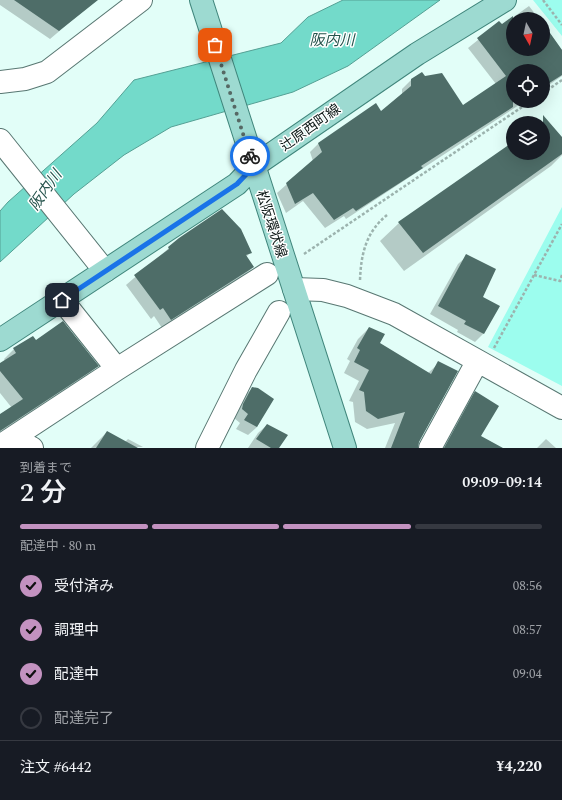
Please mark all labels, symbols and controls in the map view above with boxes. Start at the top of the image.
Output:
north arrow [506,12,550,56]
map controls [506,12,550,160]
pin [198,28,232,62]
water label: 阪内川 [309,29,356,52]
icon: bag [204,34,226,56]
button: locate [506,64,550,108]
street label: 辻原西町線 [276,99,345,156]
button: layers [506,116,550,160]
courier [230,136,270,176]
icon: bike [239,145,261,167]
water label: 阪内川 [23,164,69,215]
street label: 松阪環状線 [251,188,292,261]
pin [45,283,79,317]
icon: home [51,289,73,311]
text: 到着まで [20,458,72,478]
text: 09:09–09:14 [462,471,542,494]
text: 2 分 [20,473,66,513]
text: 配達中 · 80 m [20,536,96,556]
icon: check [20,575,42,597]
text: 受付済み [54,575,114,598]
text: 08:56 [513,576,542,596]
icon: check [20,619,42,641]
text: 調理中 [54,619,99,642]
text: 08:57 [513,620,542,640]
icon: check [20,663,42,685]
text: 配達中 [54,663,99,686]
text: 09:04 [513,664,542,684]
text: 配達完了 [54,707,114,730]
text: ¥4,220 [496,755,542,778]
text: 注文 #6442 [20,756,91,779]

